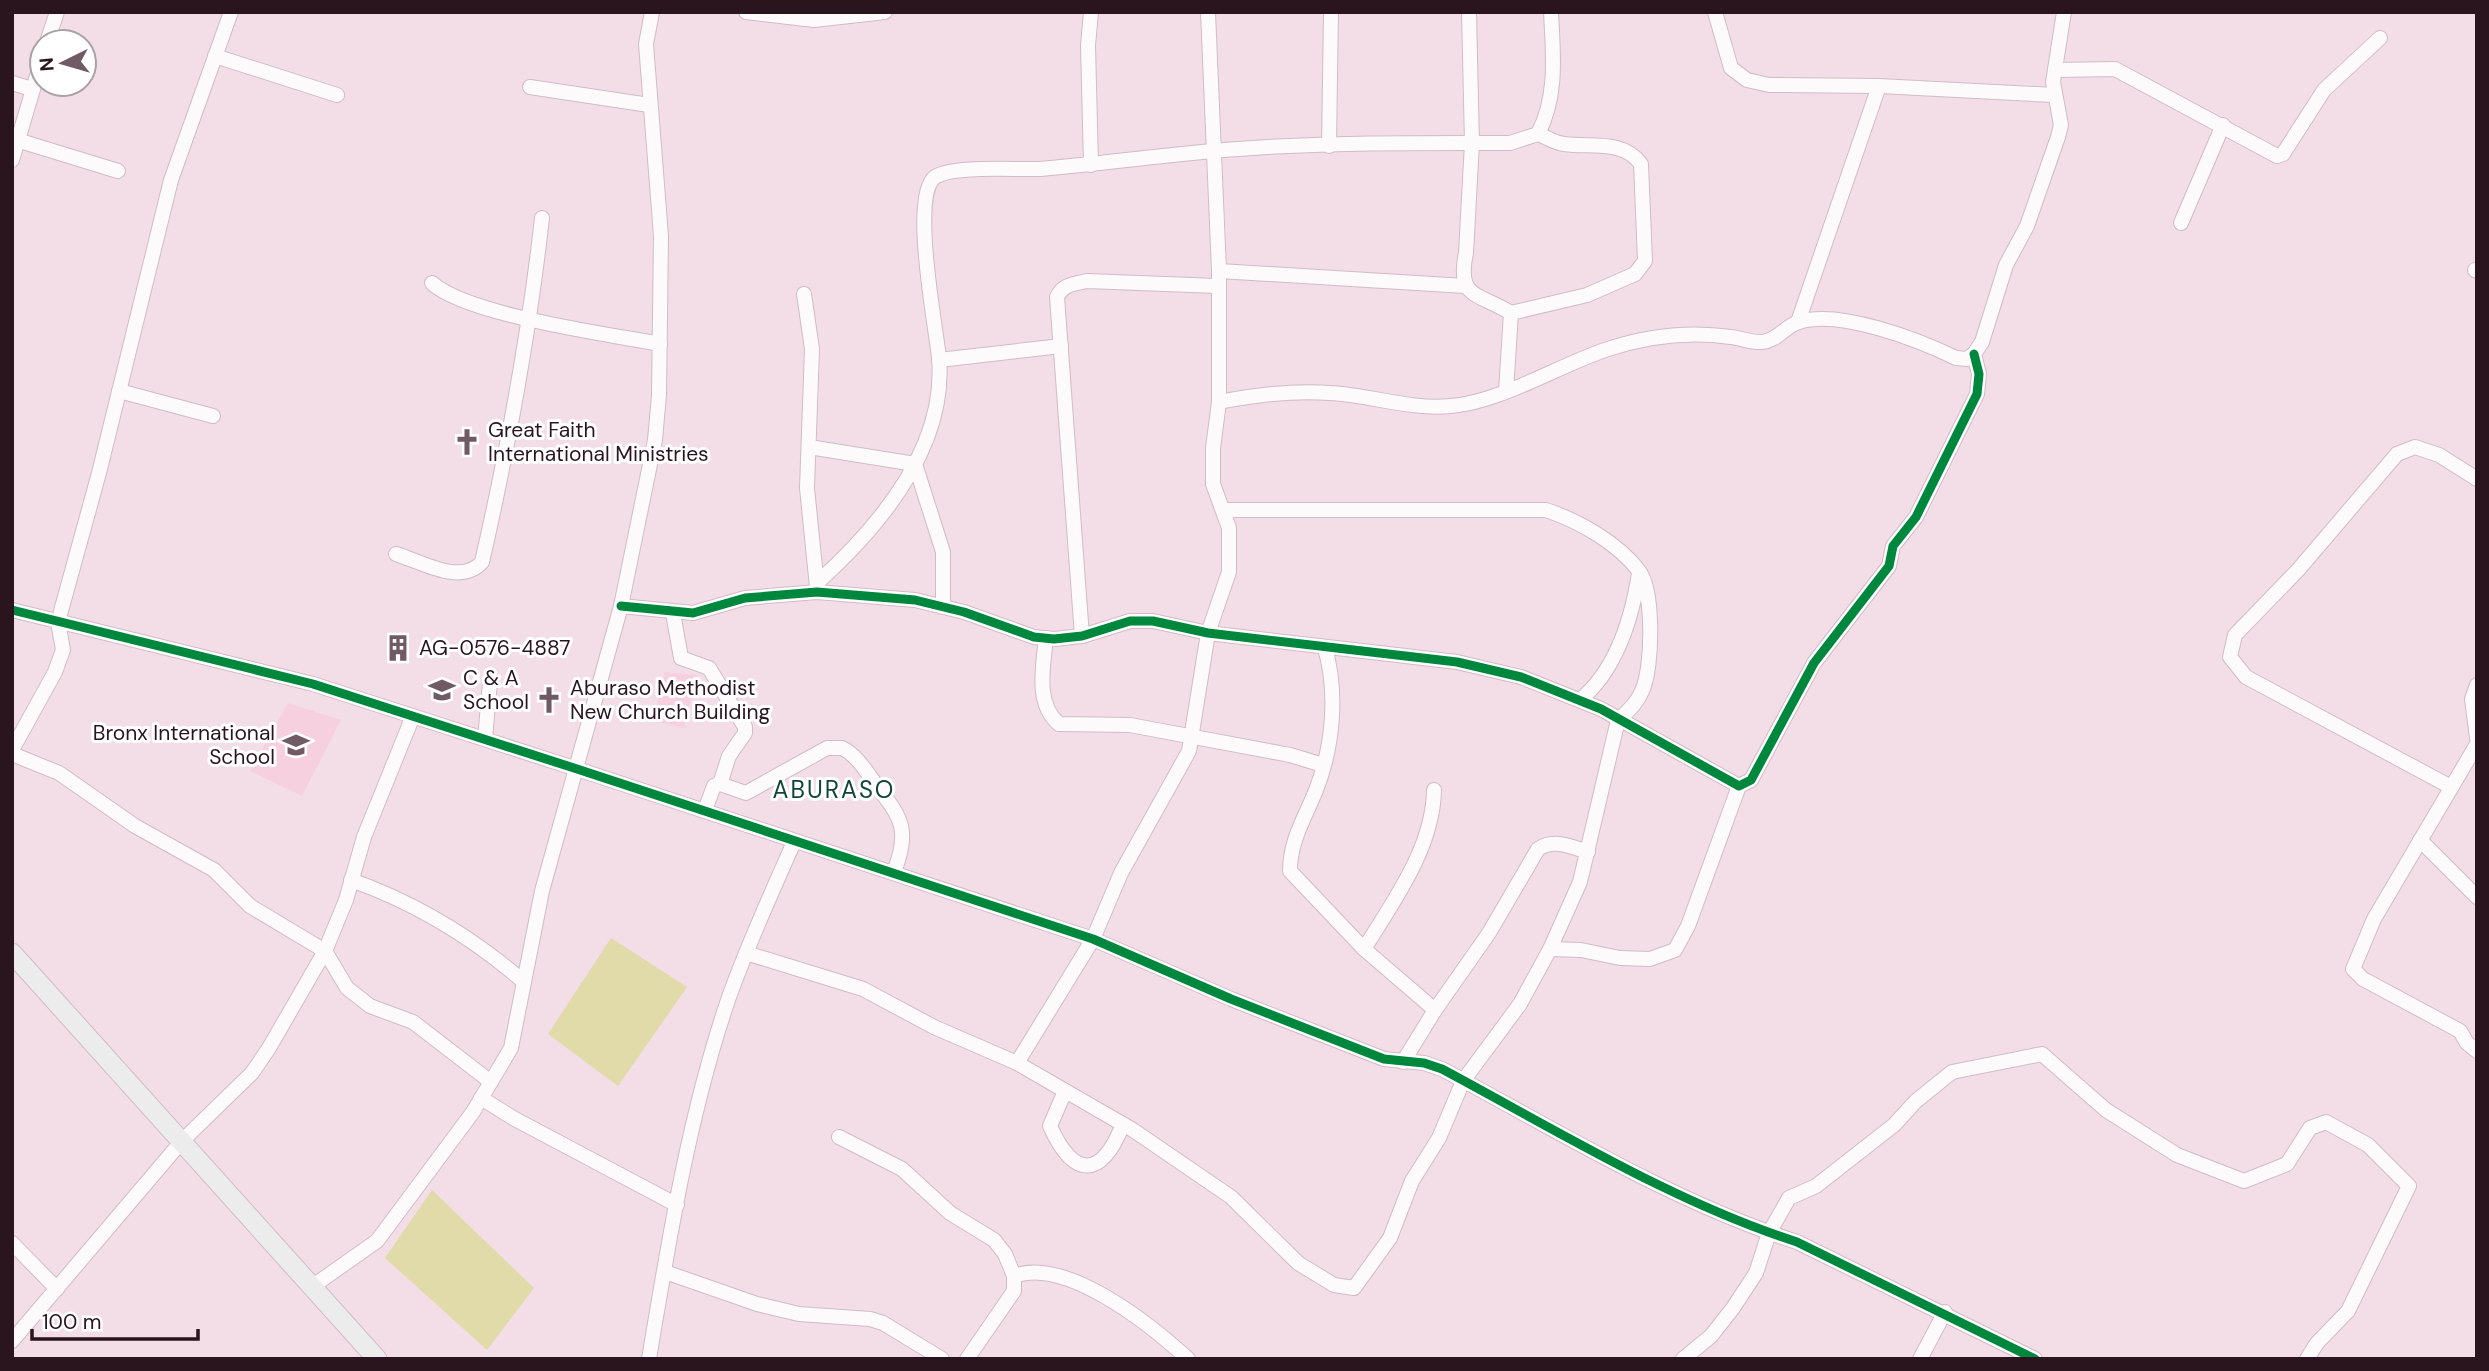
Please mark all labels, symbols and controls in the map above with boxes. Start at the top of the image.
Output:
north arrow [28,28,98,98]
text: N [34,56,60,72]
place label: Great Faith International Ministries [488,416,709,468]
church icon: Great Faith International Ministries [452,427,482,457]
building icon: AG-0576-4887 [383,633,413,663]
place label: AG-0576-4887 [419,634,570,662]
place label: C & A School [463,664,529,716]
place label: Aburaso Methodist New Church Building [570,674,771,726]
school or university icon: C & A School [427,675,457,705]
church icon: Aburaso Methodist New Church Building [534,685,564,715]
place label: Bronx International School [93,719,275,771]
school or university icon: Bronx International School [281,730,311,760]
district label: ABURASO [773,774,895,805]
scale bar [32,1298,198,1342]
text: 100 m [42,1308,102,1336]

